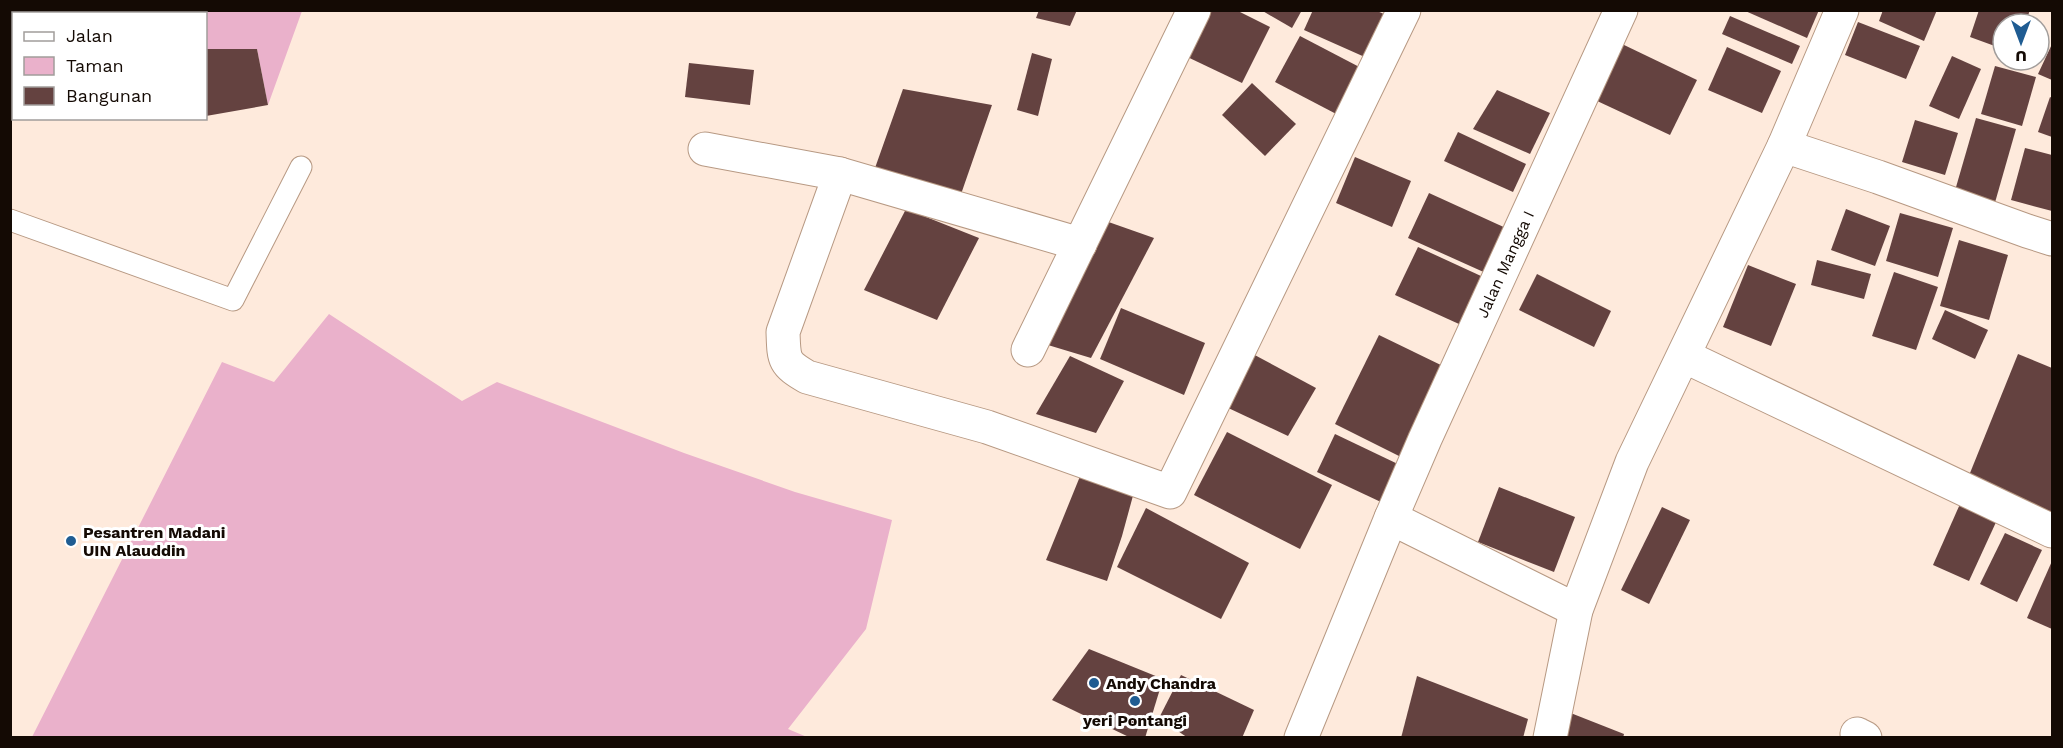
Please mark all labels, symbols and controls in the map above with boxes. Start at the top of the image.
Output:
legend [12,12,207,120]
north arrow [1991,12,2051,72]
text: Jalan [66,25,113,46]
text: U [2015,47,2027,66]
text: Taman [66,55,124,76]
text: Bangunan [66,85,152,106]
street label: Jalan Mangga I [1472,208,1538,321]
place label: Pesantren Madani UIN Alauddin [83,523,226,560]
marker: Pesantren Madani UIN Alauddin [64,534,78,548]
place label: Andy Chandra [1106,674,1217,693]
marker: Andy Chandra [1087,676,1101,690]
marker: yeri Pontangi [1128,694,1142,708]
place label: yeri Pontangi [1082,711,1187,730]

